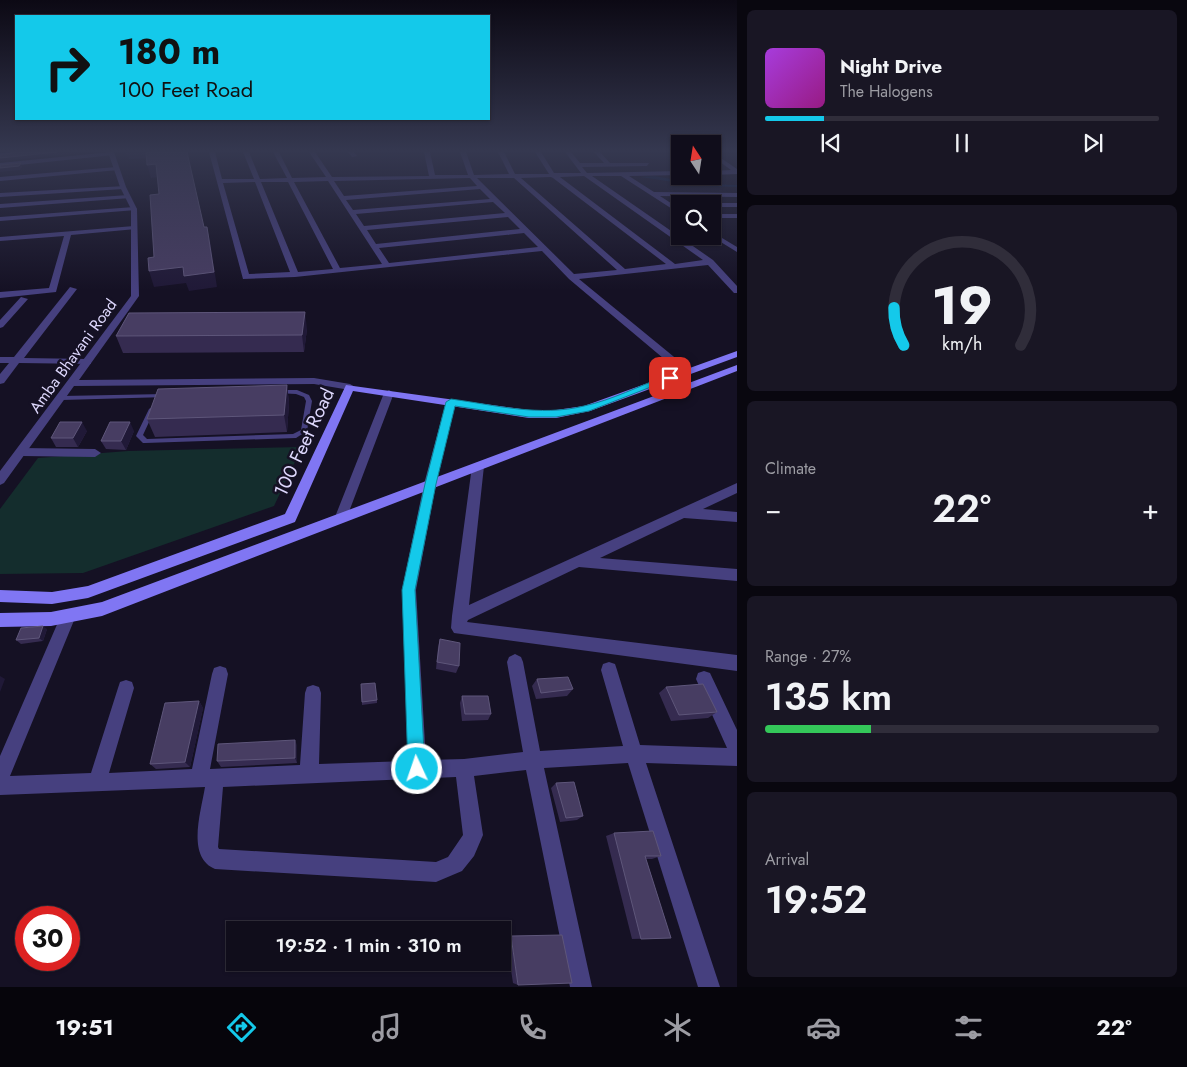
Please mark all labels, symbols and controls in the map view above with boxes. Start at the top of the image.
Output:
text: 180 m [118,27,220,77]
icon: right [35,35,100,100]
text: Night Drive [840,53,942,80]
text: 100 Feet Road [118,73,253,105]
text: The Halogens [840,80,933,103]
icon: previous [817,129,845,157]
icon: pause [948,129,976,157]
icon: next [1079,129,1107,157]
north arrow [671,135,721,185]
map controls [671,135,721,245]
button: search [671,195,721,245]
text: 19 [931,268,993,344]
street label: Amba Bhavani Road [24,294,122,418]
text: km/h [942,331,982,357]
pin [649,357,691,399]
icon: arrive [656,364,684,392]
street label: 100 Feet Road [267,383,341,501]
text: Climate [765,457,816,480]
text: 22° [932,481,991,536]
text: − [765,489,782,530]
text: + [1142,489,1159,530]
text: Range · 27% [765,645,851,668]
text: 135 km [765,669,892,724]
position arrow [390,742,442,794]
text: Arrival [765,848,809,871]
text: 19:52 [765,872,867,927]
speed limit sign: 30 [15,906,80,971]
text: 19:52 · 1 min · 310 m [275,932,462,959]
icon: directions [224,1010,259,1045]
icon: music [369,1010,404,1045]
icon: phone [515,1010,550,1045]
icon: climate [660,1010,695,1045]
icon: car [806,1010,841,1045]
icon: filters [951,1010,986,1045]
text: 19:51 [55,1011,114,1043]
text: 22° [1096,1011,1132,1043]

